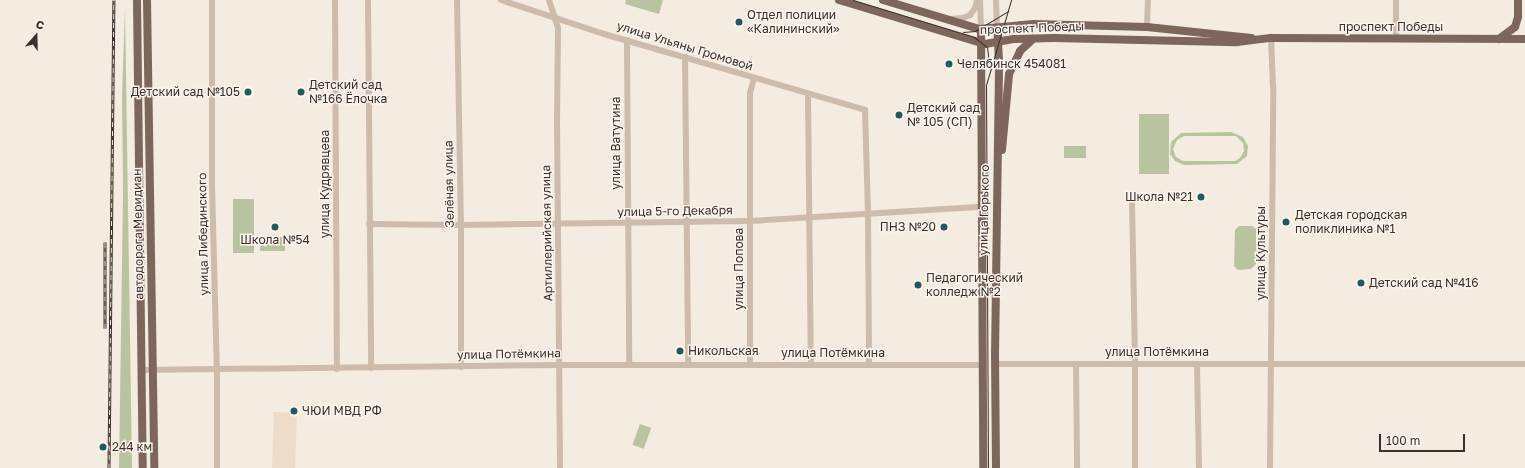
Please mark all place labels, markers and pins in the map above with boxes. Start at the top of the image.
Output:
place label: Отдел полиции «Калининский» [747,8,840,36]
marker: Отдел полиции «Калининский» [734,17,744,27]
place label: Челябинск 454081 [957,57,1066,71]
marker: Челябинск 454081 [944,59,954,69]
place label: Детский сад №166 Ёлочка [309,78,387,106]
place label: Детский сад №105 [131,85,240,99]
marker: Детский сад №105 [243,87,253,97]
marker: Детский сад №166 Ёлочка [296,87,306,97]
place label: Детский сад № 105 (СП) [907,101,980,129]
marker: Детский сад № 105 (СП) [894,110,904,120]
place label: Школа №21 [1125,190,1193,204]
marker: Школа №21 [1196,192,1206,202]
place label: Детская городская поликлиника №1 [1295,208,1407,236]
marker: Детская городская поликлиника №1 [1280,216,1292,228]
place label: ПНЗ №20 [880,220,936,234]
marker: Школа №54 [270,222,280,232]
marker: ПНЗ №20 [939,222,949,232]
place label: Школа №54 [240,233,310,247]
place label: Педагогический колледж №2 [926,271,1023,299]
place label: Детский сад №416 [1369,276,1478,290]
marker: Детский сад №416 [1356,278,1366,288]
marker: Педагогический колледж №2 [913,280,923,290]
place label: Никольская [688,344,759,358]
marker: Никольская [675,346,685,356]
place label: ЧЮИ МВД РФ [302,404,382,418]
marker: ЧЮИ МВД РФ [289,406,299,416]
place label: 244 км [112,440,152,454]
marker: 244 км [97,441,109,453]

